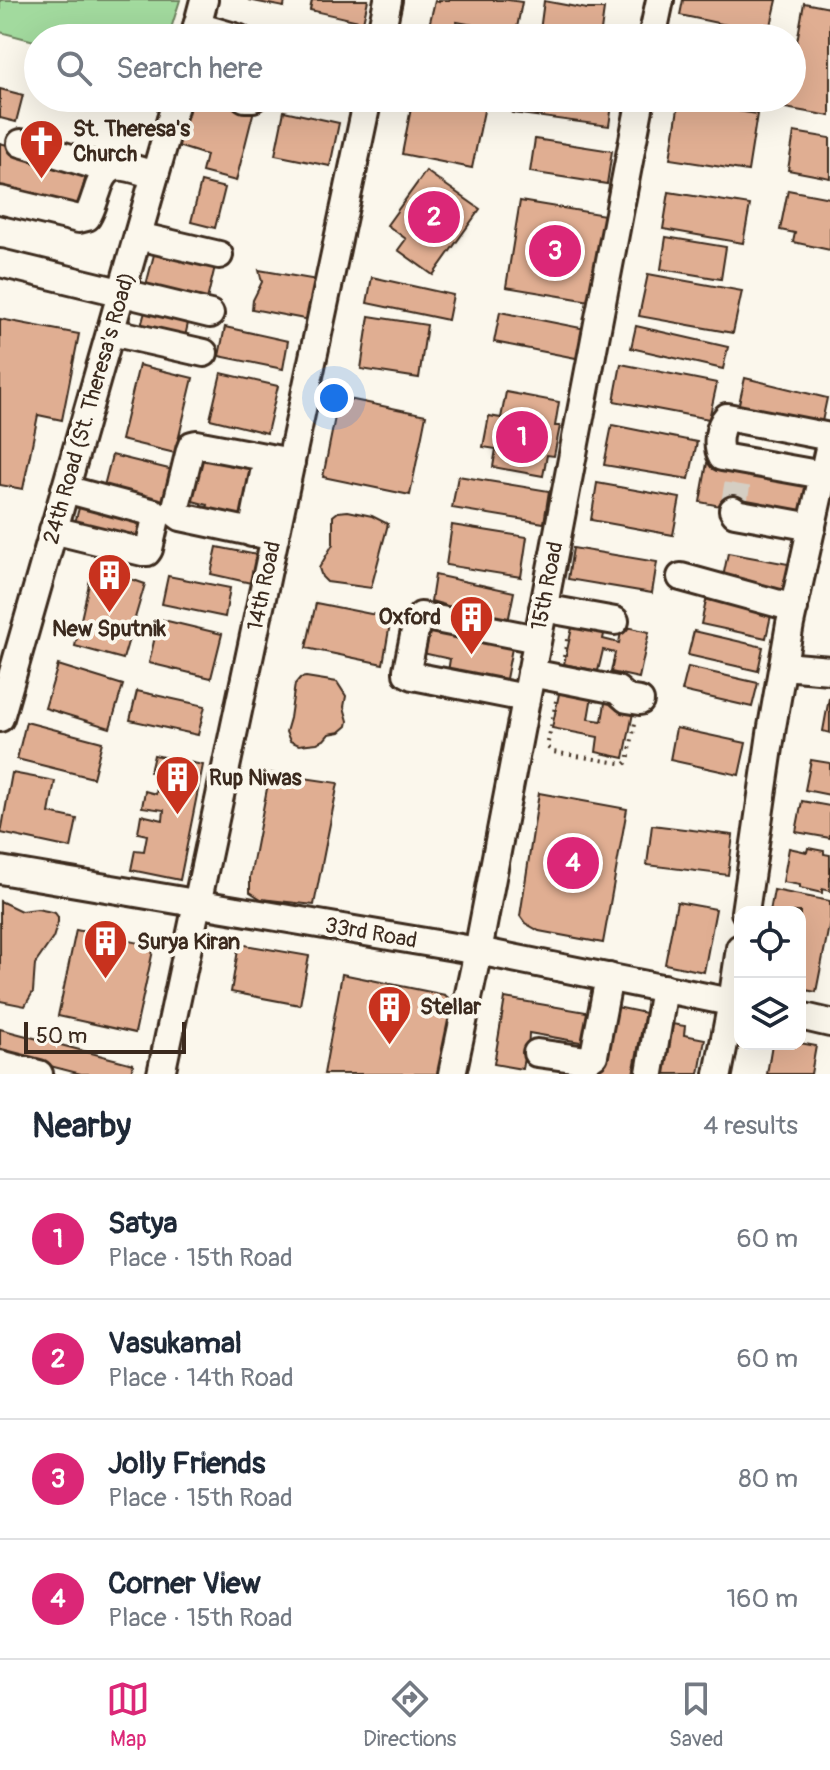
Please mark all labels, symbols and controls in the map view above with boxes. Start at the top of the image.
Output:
search box [24,24,806,112]
icon: search [52,46,96,90]
text: Search here [116,50,263,87]
place label: St. Theresa's Church [73,115,190,168]
church icon: St. Theresa's Church [18,118,66,181]
pin: 2 [408,187,460,247]
pin: 3 [529,221,581,281]
street label: 24th Road (St. Theresa's Road) [37,269,141,547]
your location [314,378,354,418]
pin: 1 [496,407,548,467]
street label: 14th Road [241,539,287,633]
street label: 15th Road [525,539,569,633]
building icon: New Sputnik [85,552,133,615]
building icon: Oxford [448,593,496,656]
place label: Oxford [378,603,441,631]
place label: New Sputnik [52,615,167,643]
building icon: Rup Niwas [154,754,202,817]
place label: Rup Niwas [209,764,302,792]
pin: 4 [547,833,599,893]
map controls [734,906,806,1050]
button: locate [734,906,806,978]
street label: 33rd Road [323,911,419,955]
building icon: Surya Kiran [82,918,130,981]
place label: Surya Kiran [137,928,240,956]
button: layers [734,978,806,1050]
building icon: Stellar [365,983,413,1046]
place label: Stellar [420,993,482,1021]
scale bar [24,1018,186,1054]
text: 50 m [36,1022,87,1050]
text: Nearby [32,1105,131,1148]
text: 4 results [703,1110,798,1142]
text: Satya [108,1205,177,1242]
text: 1 [53,1223,63,1255]
text: 60 m [736,1223,798,1255]
text: Place · 15th Road [108,1242,293,1274]
text: Vasukamal [108,1325,242,1362]
text: 2 [51,1343,65,1375]
text: 60 m [736,1343,798,1375]
text: Place · 14th Road [108,1362,294,1394]
text: Jolly Friends [108,1445,265,1482]
text: 3 [51,1463,65,1495]
text: 80 m [738,1463,798,1495]
text: Place · 15th Road [108,1482,293,1514]
text: Corner View [108,1565,261,1602]
text: 4 [50,1583,66,1615]
text: 160 m [726,1583,798,1615]
text: Place · 15th Road [108,1602,293,1634]
tab: Map [106,1677,150,1753]
tab: Directions [363,1677,456,1753]
tab: Saved [669,1677,724,1753]

